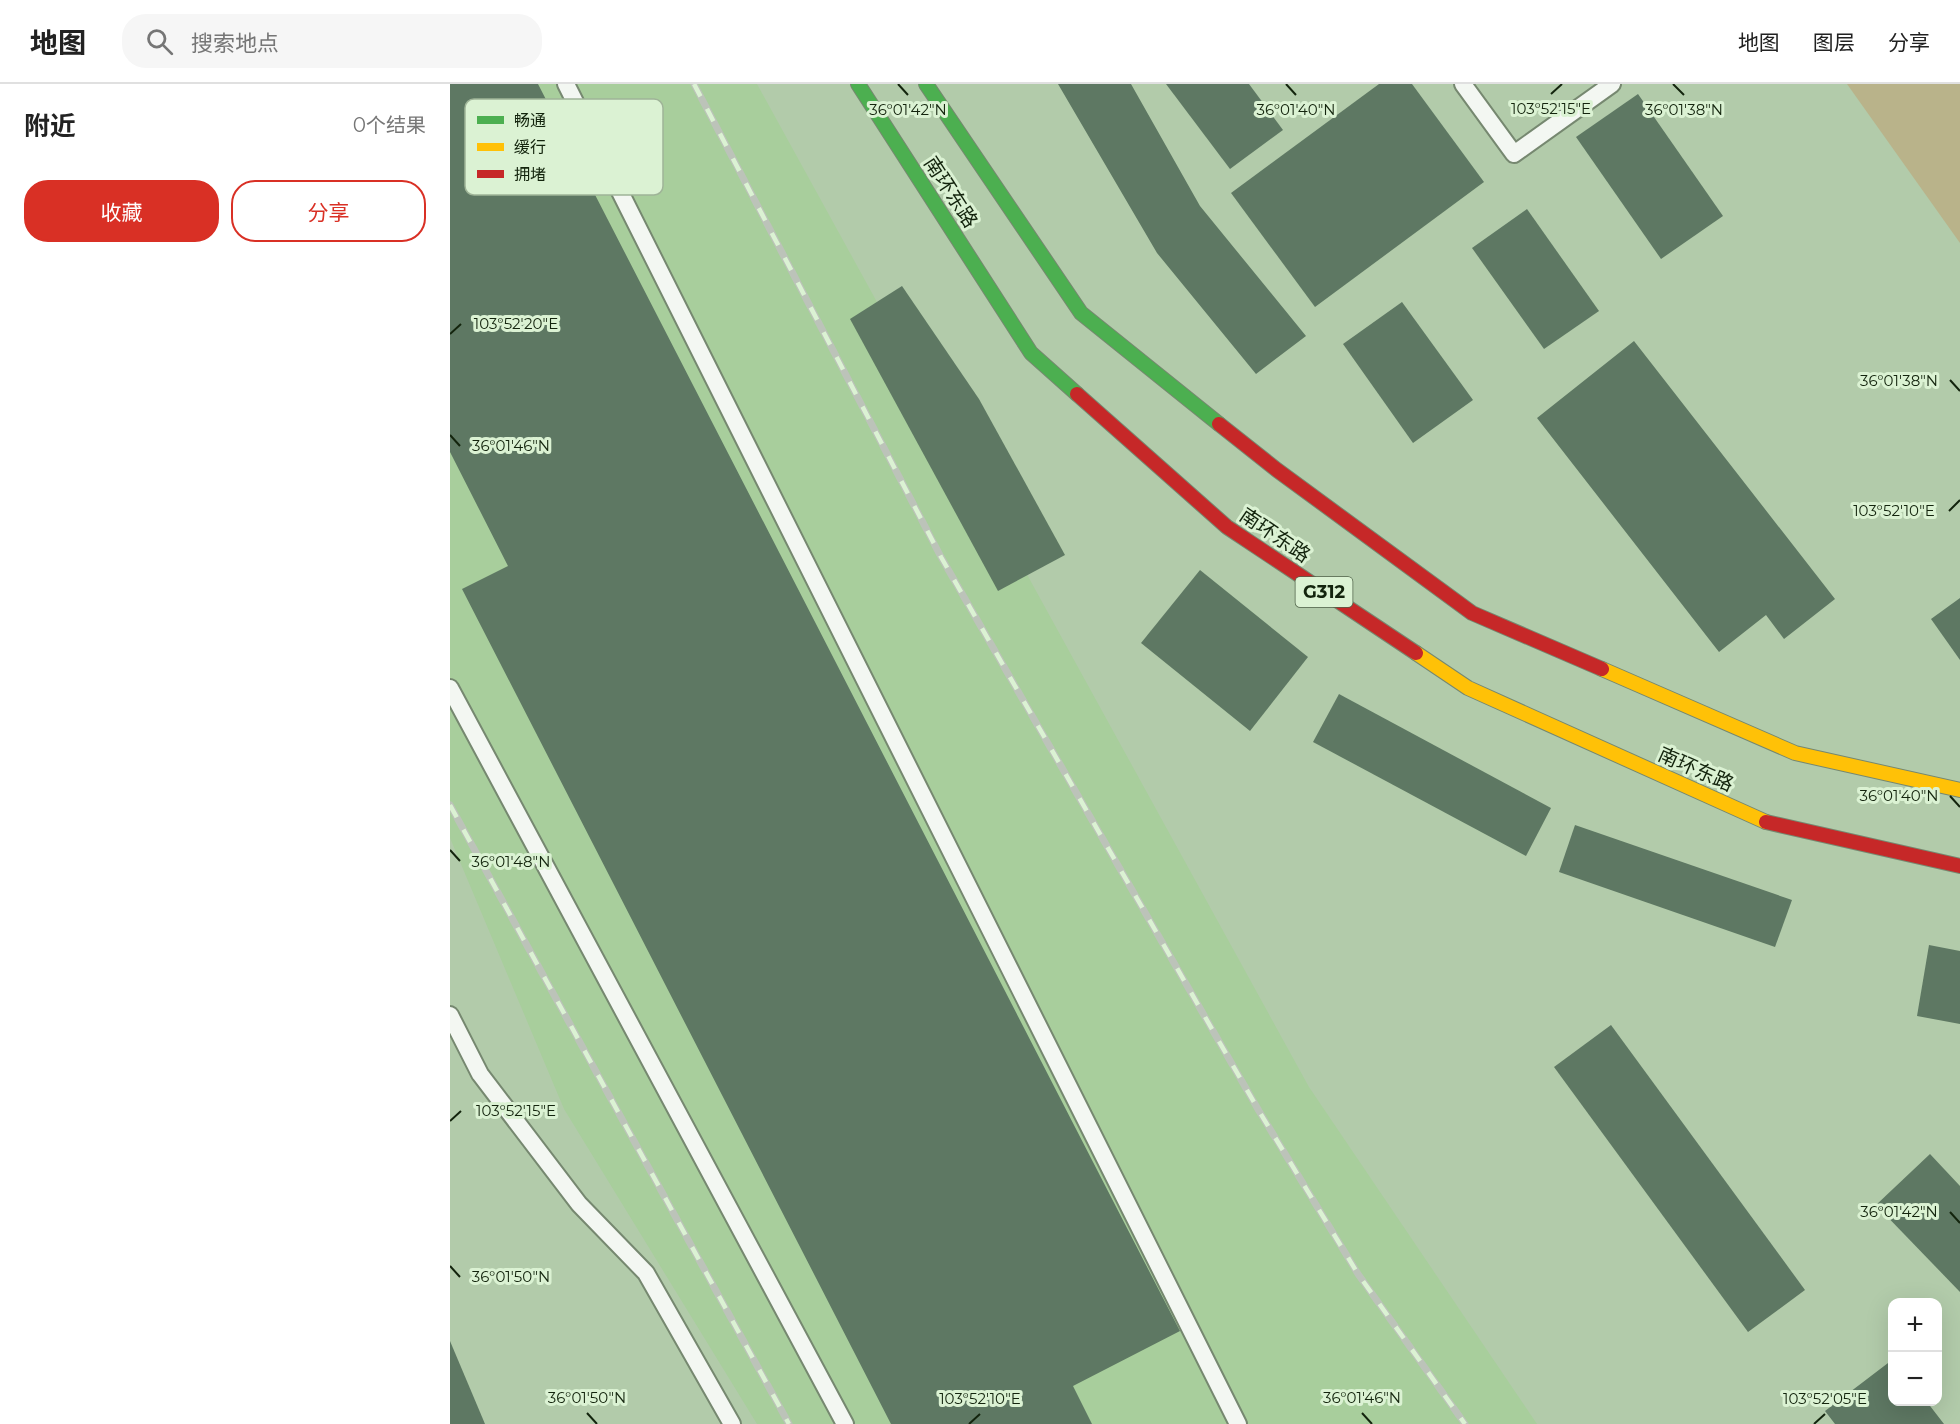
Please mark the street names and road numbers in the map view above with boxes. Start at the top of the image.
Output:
street label: 南环东路 [919,152,983,232]
street label: 南环东路 [1235,503,1315,567]
road number: G312 [1296,577,1352,607]
street label: 南环东路 [1655,742,1737,796]

